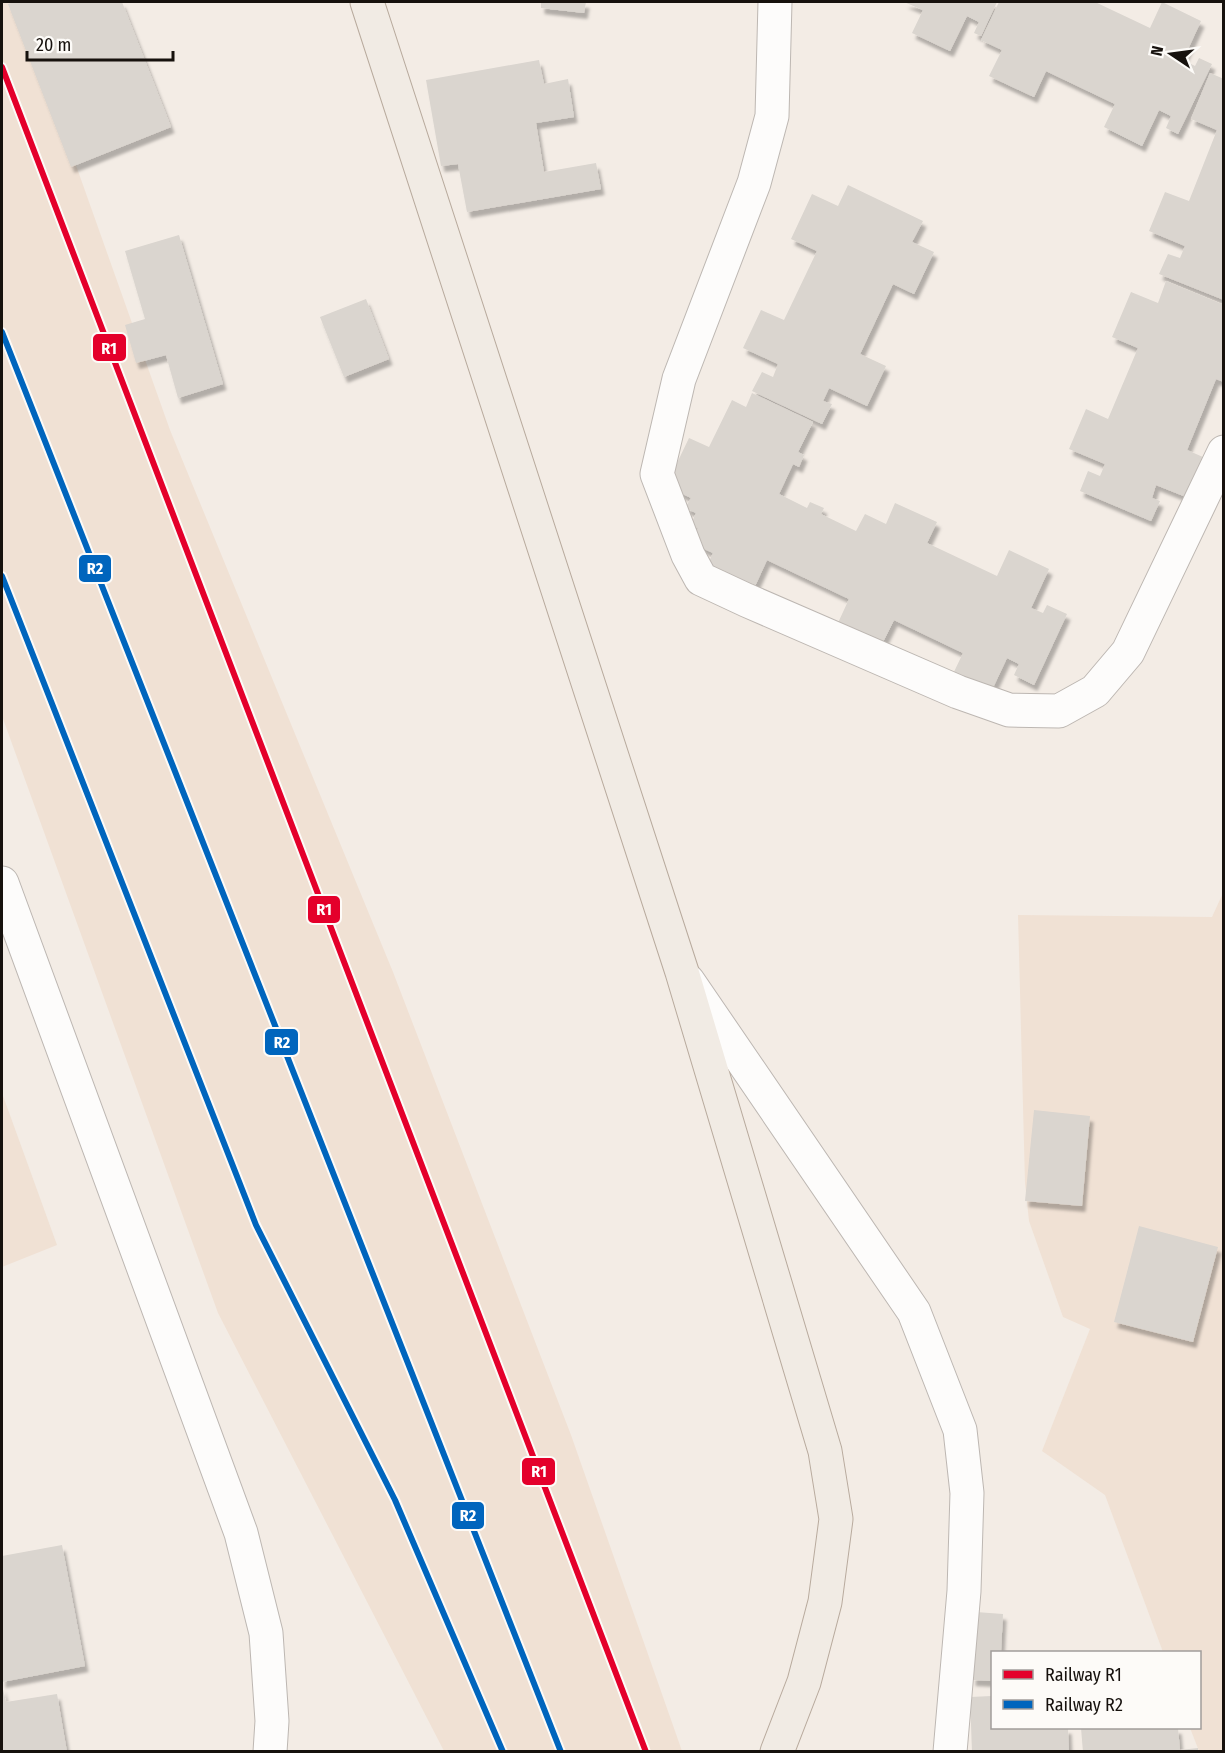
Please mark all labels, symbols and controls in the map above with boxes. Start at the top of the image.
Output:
scale bar [27,24,172,62]
north arrow [1141,24,1201,84]
text: 20 m [36,34,71,56]
text: N [1147,44,1167,58]
line badge: R1 [92,333,127,362]
text: R1 [101,339,117,358]
line badge: R2 [78,554,112,583]
text: R2 [87,559,104,578]
line badge: R1 [307,895,341,924]
text: R1 [316,900,332,919]
line badge: R2 [264,1028,299,1056]
text: R2 [274,1033,291,1052]
line badge: R1 [521,1457,556,1486]
text: R1 [531,1462,547,1481]
line badge: R2 [451,1501,485,1530]
text: R2 [460,1506,477,1525]
legend [991,1651,1201,1729]
text: Railway R1 [1045,1664,1122,1686]
text: Railway R2 [1045,1694,1123,1716]

